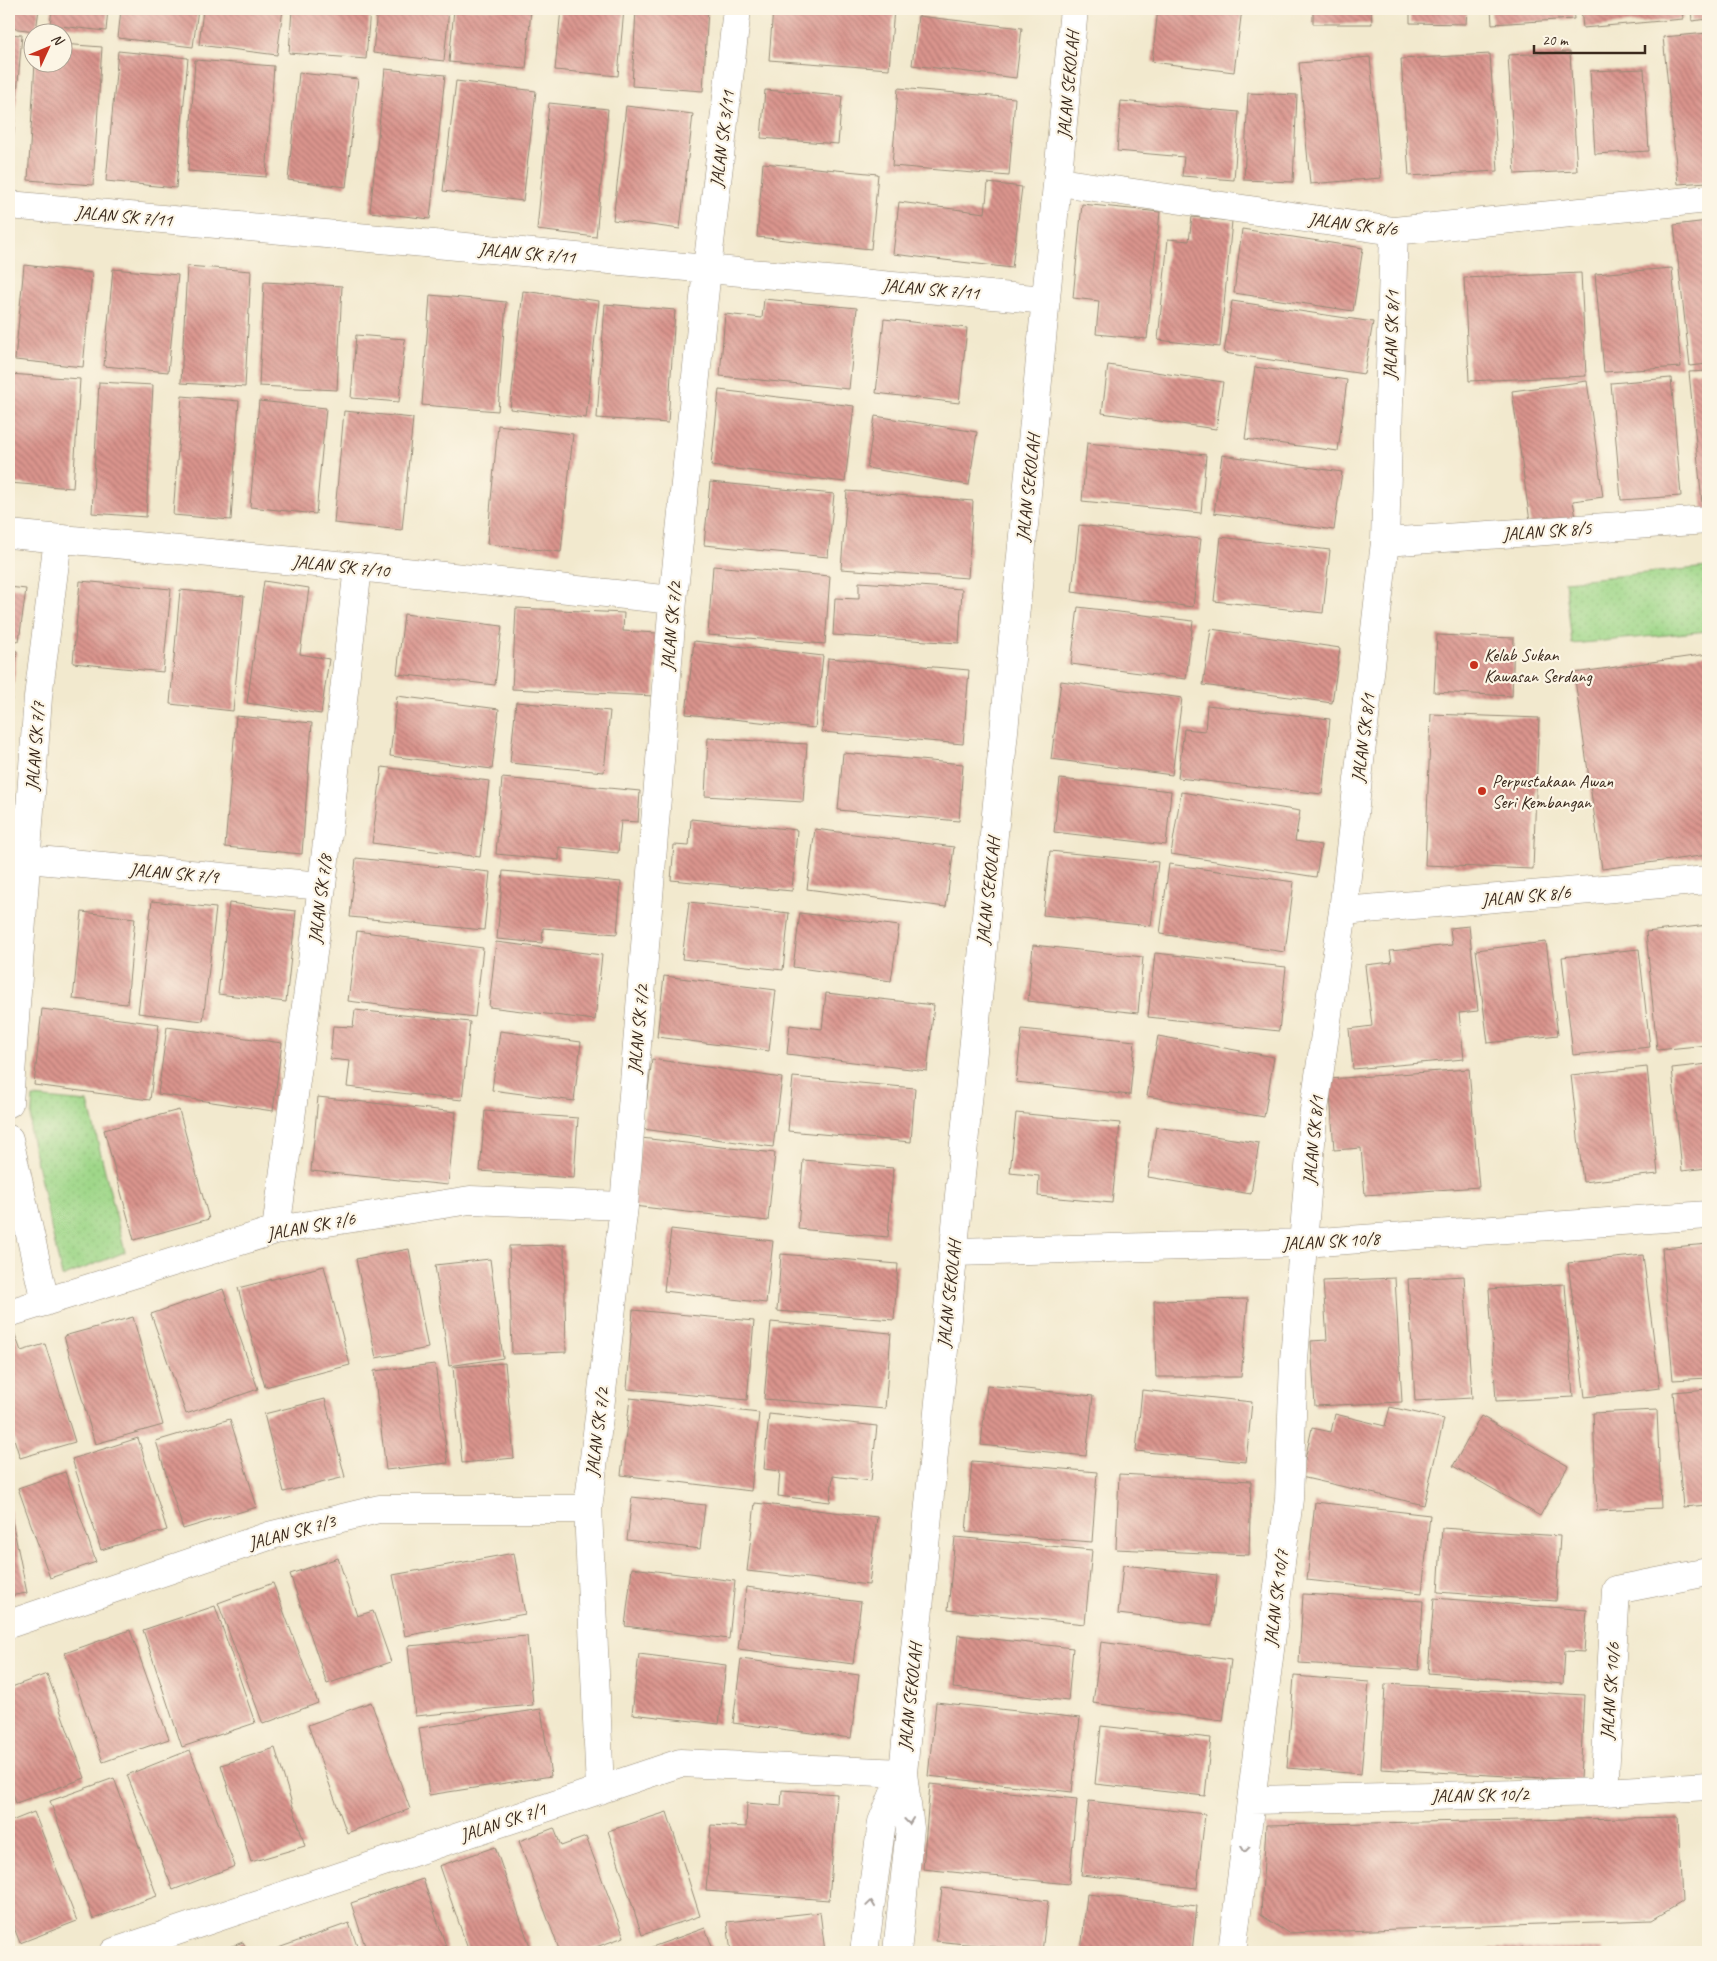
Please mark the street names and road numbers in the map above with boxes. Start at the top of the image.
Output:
street label: JALAN SEKOLAH [1052,28,1084,140]
street label: JALAN SK 3/11 [705,88,739,190]
street label: JALAN SK 7/11 [74,201,174,231]
street label: JALAN SK 8/6 [1306,208,1399,240]
street label: JALAN SK 7/11 [477,238,577,268]
street label: JALAN SK 7/11 [881,274,981,304]
street label: JALAN SK 8/1 [1378,289,1404,381]
street label: JALAN SEKOLAH [1011,431,1045,544]
street label: JALAN SK 8/5 [1501,517,1593,545]
street label: JALAN SK 7/10 [290,550,392,582]
street label: JALAN SK 7/2 [656,579,686,672]
street label: JALAN SK 8/1 [1347,692,1379,785]
street label: JALAN SK 7/7 [21,700,49,792]
street label: JALAN SEKOLAH [971,834,1005,947]
street label: JALAN SK 7/8 [304,852,337,946]
street label: JALAN SK 7/9 [128,858,221,888]
street label: JALAN SK 8/6 [1480,881,1572,911]
street label: JALAN SK 7/2 [623,982,653,1075]
street label: JALAN SK 8/1 [1298,1094,1328,1186]
street label: JALAN SK 7/6 [264,1207,358,1245]
street label: JALAN SK 10/8 [1281,1227,1382,1255]
street label: JALAN SEKOLAH [932,1237,966,1350]
street label: JALAN SK 7/2 [581,1385,614,1479]
street label: JALAN SK 7/3 [245,1509,340,1554]
street label: JALAN SK 10/7 [1259,1547,1293,1649]
street label: JALAN SEKOLAH [893,1640,927,1753]
street label: JALAN SK 10/6 [1596,1641,1624,1741]
street label: JALAN SK 10/2 [1430,1783,1531,1807]
street label: JALAN SK 7/1 [456,1797,550,1847]

